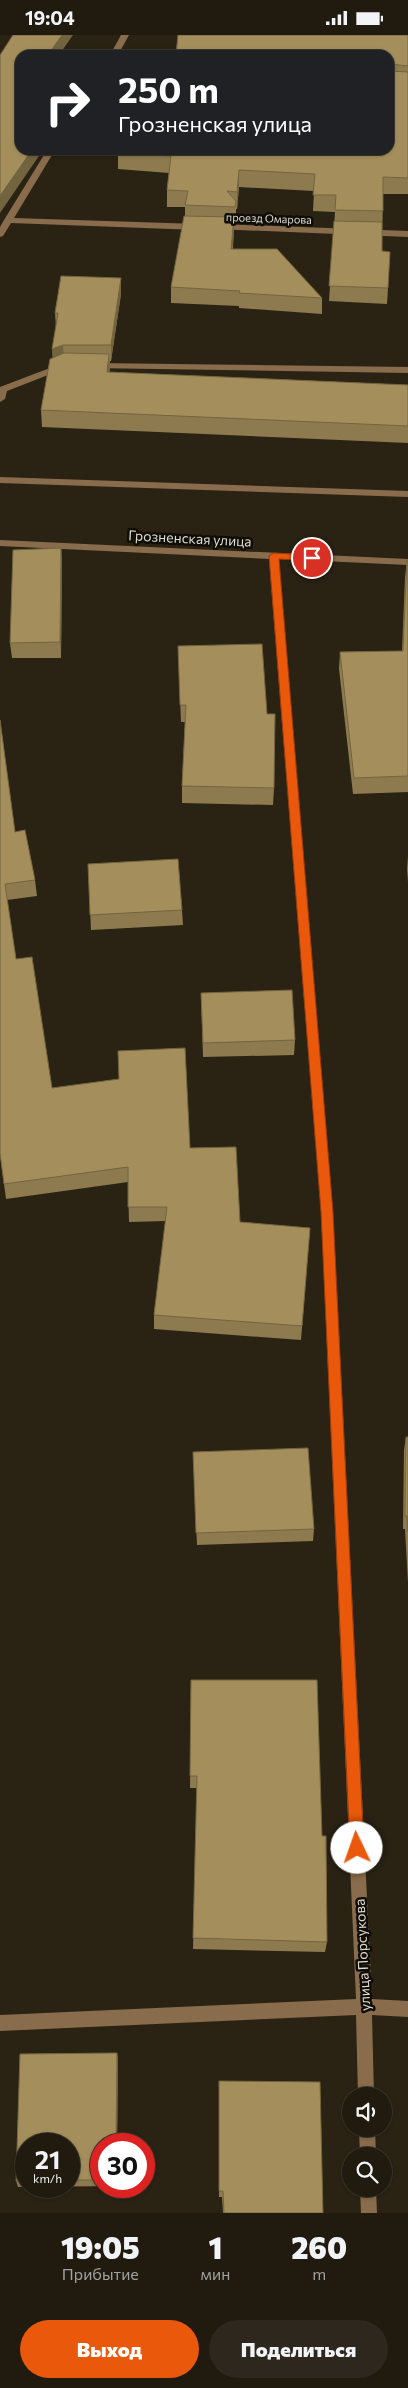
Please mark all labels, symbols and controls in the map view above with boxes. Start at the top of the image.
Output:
text: 19:04 [25,6,75,29]
text: 250 m [118,67,219,110]
icon: right [35,70,100,135]
text: Грозненская улица [118,110,312,137]
street label: проезд Омарова [226,210,312,226]
street label: Грозненская улица [128,526,252,550]
pin [291,537,333,579]
icon: arrive [298,544,326,572]
position arrow [330,1821,382,1873]
street label: улица Порсукова [351,1898,373,2012]
map controls [342,2087,392,2197]
button: sound [342,2087,392,2137]
speed limit sign: 30 [90,2133,155,2198]
text: 21 [35,2144,60,2174]
button: search [342,2147,392,2197]
text: km/h [33,2171,62,2185]
text: 19:05 [61,2228,140,2265]
text: 1 [208,2228,222,2265]
text: 260 [291,2228,347,2265]
text: Прибытие [62,2264,139,2283]
text: мин [201,2264,230,2283]
text: m [312,2264,326,2283]
button: Выход [20,2320,199,2378]
button: Поделиться [209,2320,388,2378]

